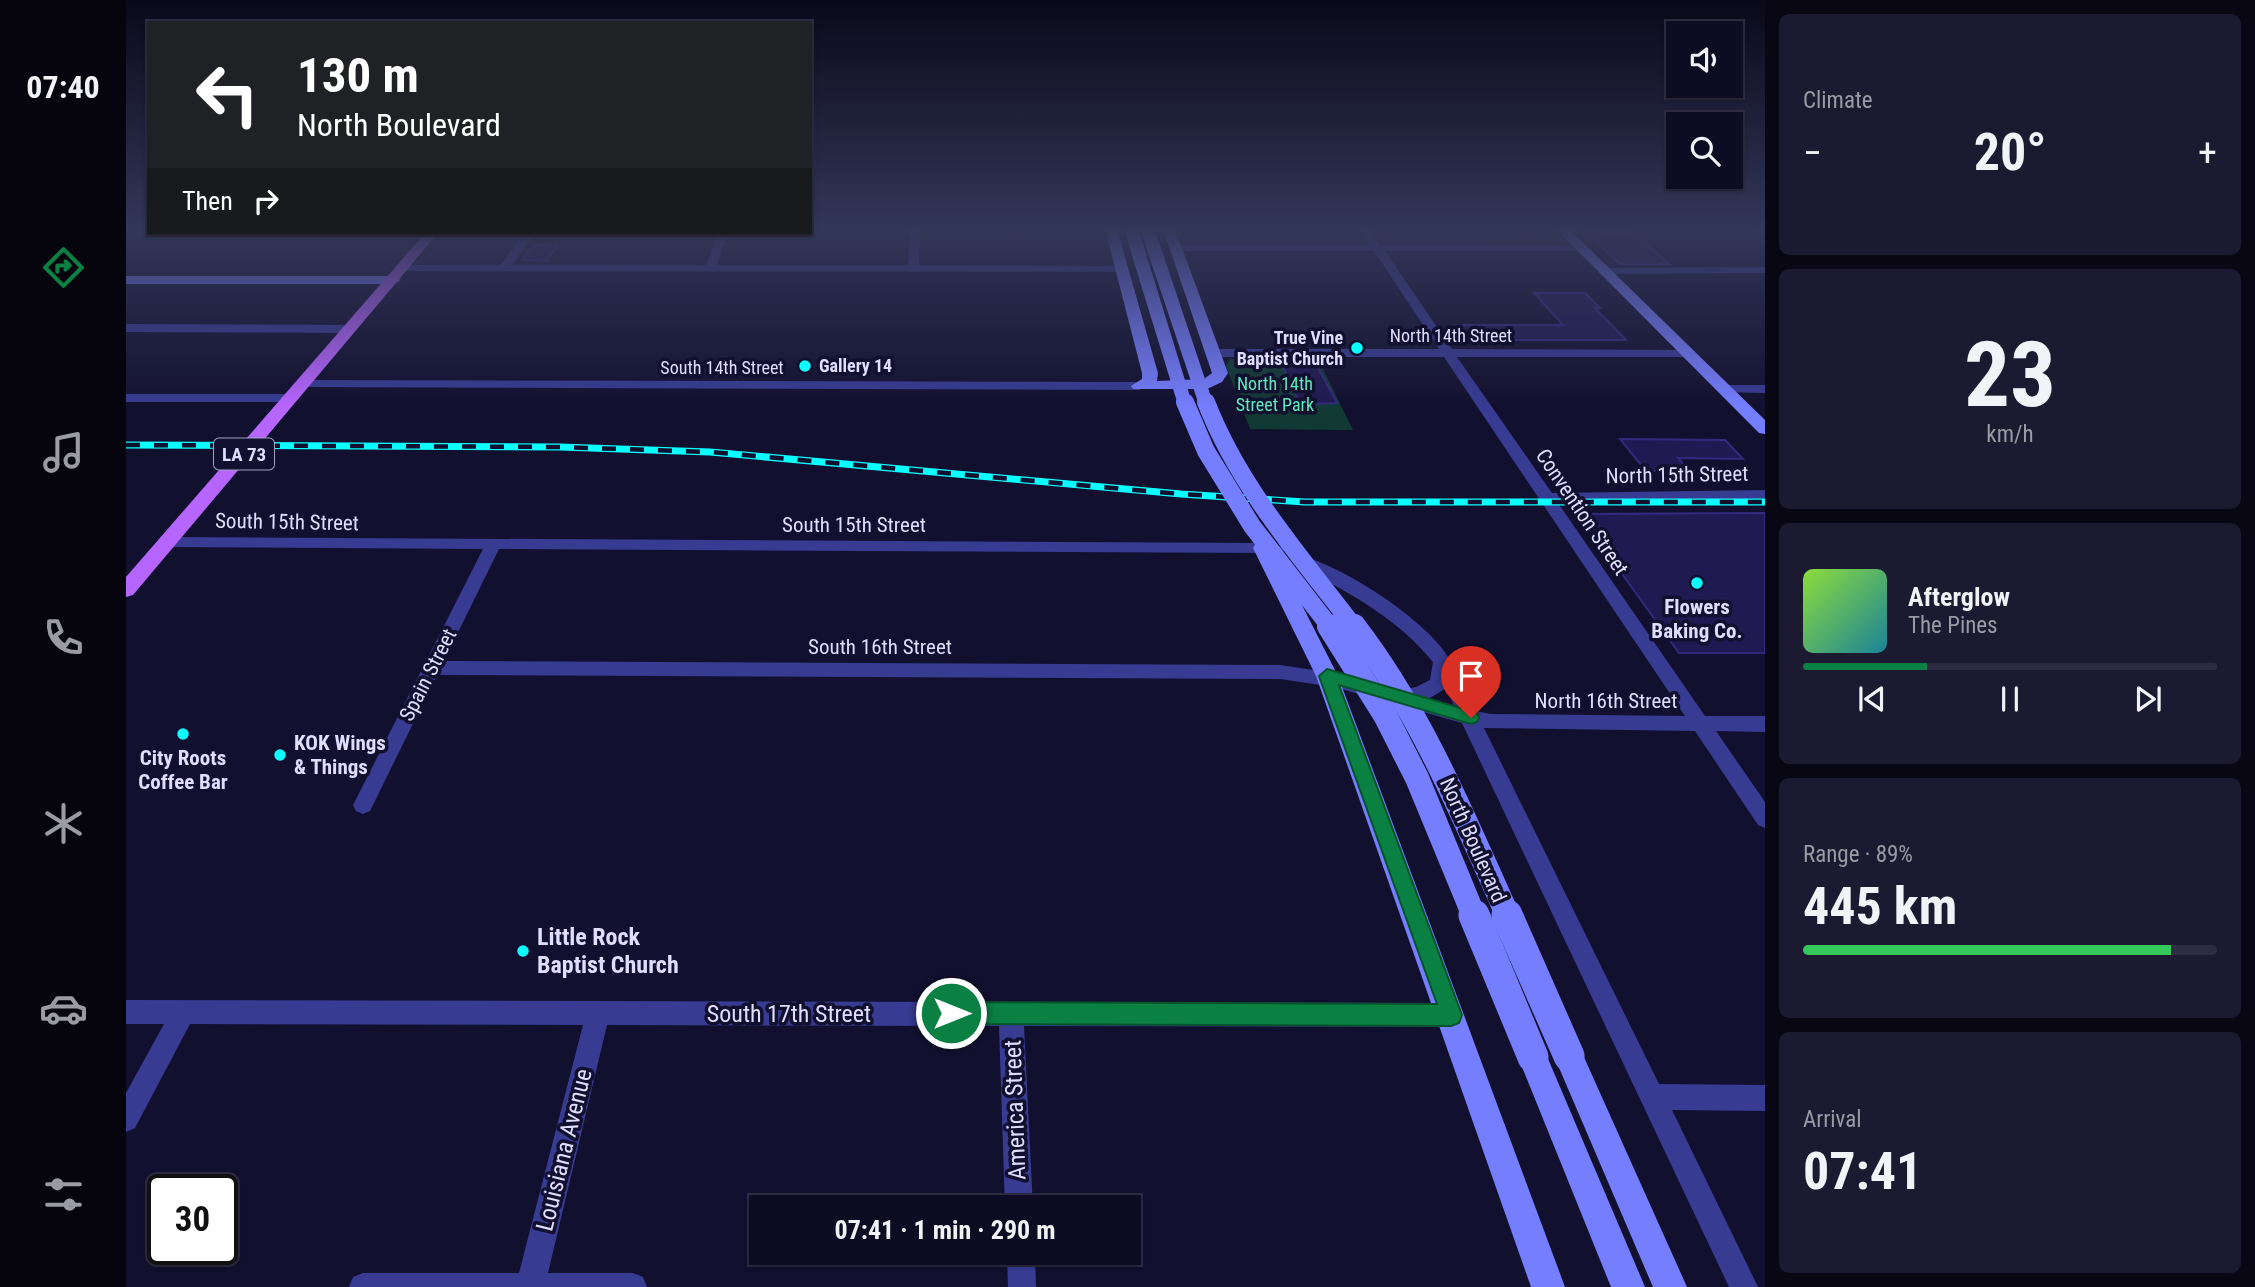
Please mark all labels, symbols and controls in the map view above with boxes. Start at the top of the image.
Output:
map controls [1666,21,1743,189]
button: sound [1666,21,1743,98]
text: 130 m [297,47,419,104]
icon: left [182,49,273,140]
text: 07:40 [26,68,100,106]
text: Climate [1803,87,1873,114]
text: North Boulevard [297,106,501,144]
button: search [1666,112,1743,189]
text: 20° [1974,122,2046,183]
text: − [1803,131,1822,175]
text: + [2198,131,2217,175]
icon: right [247,182,285,220]
text: Then [182,186,233,216]
icon: directions [39,243,88,292]
text: 23 [1964,322,2056,428]
street label: North 14th Street [1390,325,1512,346]
place label: True Vine Baptist Church [1237,327,1343,369]
marker: True Vine Baptist Church [1349,340,1365,356]
place label: Gallery 14 [819,355,892,376]
street label: South 14th Street [660,357,784,378]
marker: Gallery 14 [797,358,813,374]
park label: North 14th Street Park [1236,373,1314,415]
text: km/h [1986,421,2034,448]
icon: music [39,428,88,477]
road number: LA 73 [214,438,274,470]
street label: Convention Street [1531,444,1633,580]
street label: North 15th Street [1605,462,1749,488]
street label: South 15th Street [215,509,359,535]
street label: South 15th Street [782,513,926,537]
marker: Flowers Baking Co. [1689,575,1705,591]
text: Afterglow [1908,582,2010,612]
place label: Flowers Baking Co. [1651,595,1743,643]
text: The Pines [1908,612,1998,639]
icon: phone [39,613,88,662]
street label: Spain Street [395,625,461,725]
street label: South 16th Street [808,635,952,659]
pin [1441,646,1501,718]
icon: arrive [1452,657,1490,695]
icon: previous [1853,680,1891,718]
icon: pause [1991,680,2029,718]
icon: next [2129,680,2167,718]
street label: North 16th Street [1535,689,1677,713]
marker: City Roots Coffee Bar [175,726,191,742]
place label: KOK Wings & Things [294,731,386,779]
place label: City Roots Coffee Bar [138,746,228,794]
marker: KOK Wings & Things [272,747,288,763]
street label: North Boulevard [1435,774,1511,906]
icon: climate [39,799,88,848]
text: Range · 89% [1803,841,1913,868]
text: 445 km [1803,876,1957,937]
place label: Little Rock Baptist Church [537,923,679,979]
marker: Little Rock Baptist Church [515,943,531,959]
position arrow [914,976,988,1050]
icon: car [39,984,88,1033]
street label: South 17th Street [707,1000,871,1028]
street label: America Street [999,1039,1031,1181]
street label: Louisiana Avenue [530,1066,598,1234]
text: Arrival [1803,1106,1862,1133]
text: 07:41 [1803,1141,1922,1202]
icon: filters [39,1170,88,1219]
speed limit sign: 30 [147,1174,238,1265]
text: 07:41 · 1 min · 290 m [835,1215,1055,1245]

